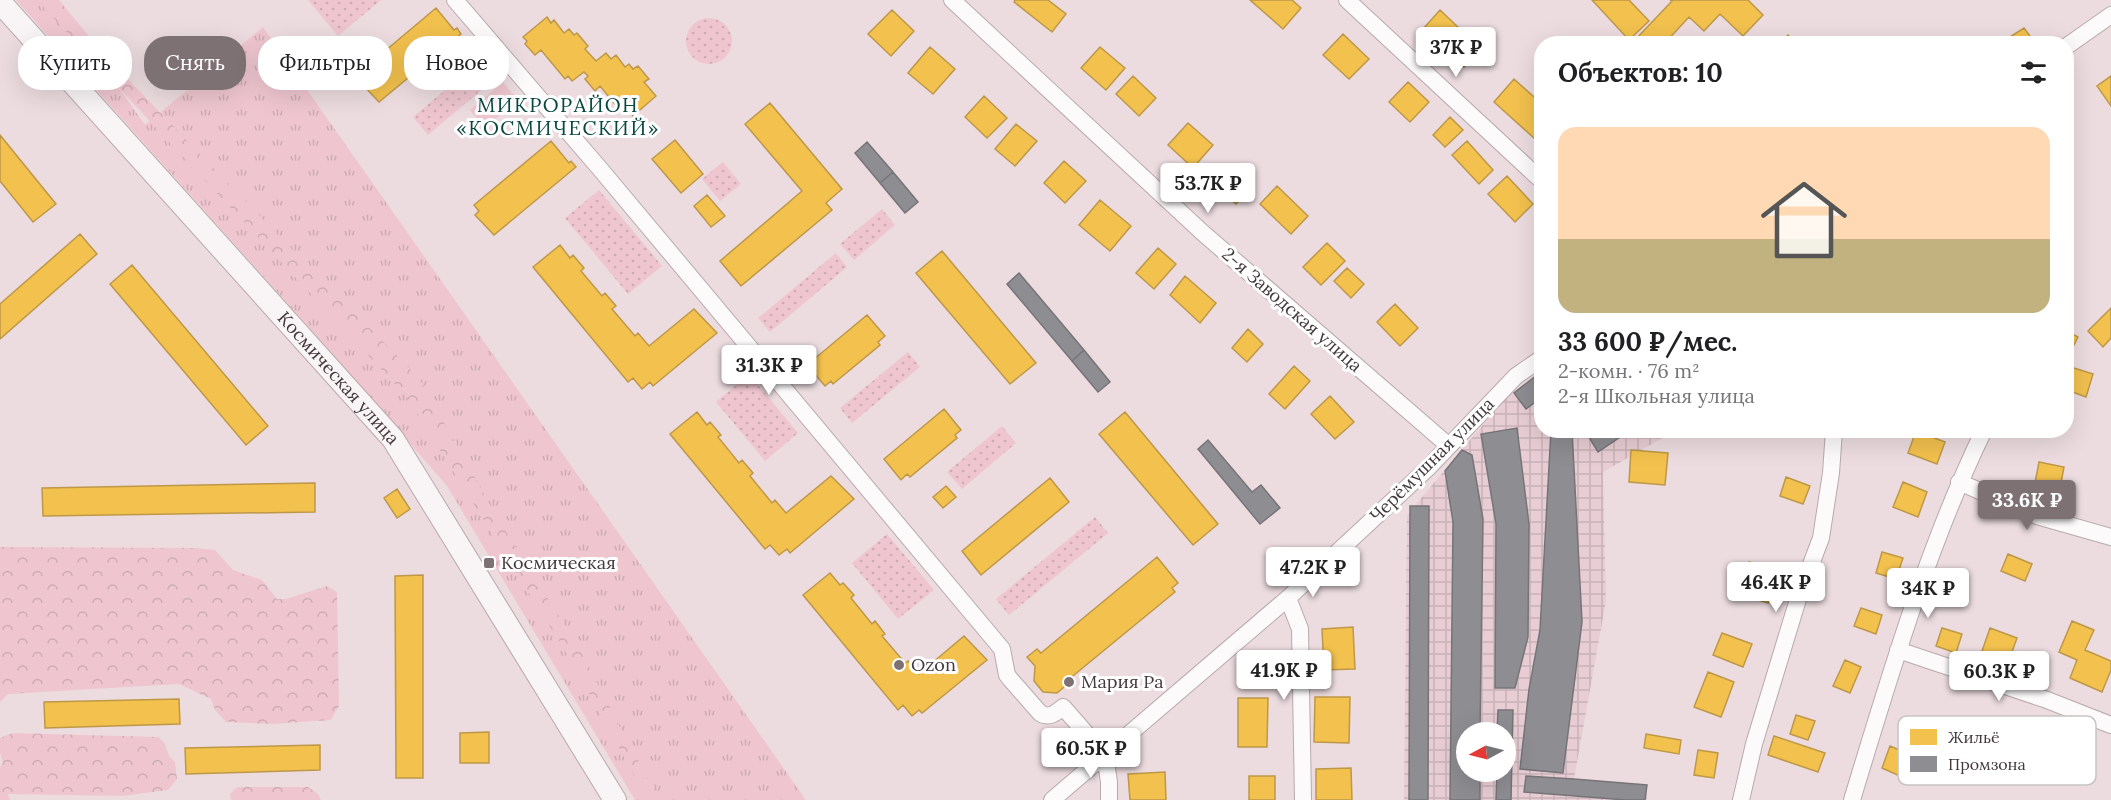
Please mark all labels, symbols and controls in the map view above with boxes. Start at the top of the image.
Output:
pin: 37K ₽ [1414,27,1498,78]
text: 37K ₽ [1430,34,1482,59]
chip: Купить [18,36,132,90]
chip: Снять [144,36,246,90]
chip: Фильтры [258,36,392,90]
chip: Новое [404,36,509,90]
text: Объектов: 10 [1558,56,1723,89]
icon: filters [2017,56,2050,89]
district label: МИКРОРАЙОН «КОСМИЧЕСКИЙ» [456,92,660,140]
pin: 53.7K ₽ [1153,163,1263,214]
icon: home [1750,166,1858,274]
text: 53.7K ₽ [1174,170,1242,195]
street label: 2-я Заводская улица [1217,242,1367,377]
street label: Космическая улица [273,307,405,449]
text: 33 600 ₽/мес. [1558,325,1737,358]
pin: 31.3K ₽ [714,345,824,396]
text: 31.3K ₽ [735,352,803,377]
text: 2-комн. · 76 m² [1558,358,1700,383]
text: 2-я Школьная улица [1558,383,1755,408]
street label: Черёмушная улица [1364,392,1499,527]
pin: 33.6K ₽ [1972,480,2082,531]
text: 33.6K ₽ [1992,487,2062,512]
pin: 47.2K ₽ [1258,547,1368,598]
place label: Космическая [501,551,616,574]
text: 47.2K ₽ [1280,554,1346,579]
marker: Космическая [482,556,496,570]
pin: 46.4K ₽ [1721,562,1831,613]
pin: 34K ₽ [1886,568,1970,619]
text: 46.4K ₽ [1741,569,1811,594]
text: 34K ₽ [1901,575,1955,600]
pin: 41.9K ₽ [1229,650,1339,701]
pin: 60.3K ₽ [1944,651,2054,702]
place label: Ozon [911,653,956,676]
text: 41.9K ₽ [1250,657,1318,682]
marker: Ozon [892,658,906,672]
text: 60.3K ₽ [1963,658,2035,683]
place label: Мария Ра [1081,670,1164,693]
marker: Мария Ра [1062,675,1076,689]
legend [1898,716,2096,785]
north arrow [1456,722,1516,782]
map controls [1456,722,1516,782]
text: Жильё [1948,727,2000,747]
pin: 60.5K ₽ [1036,728,1146,779]
text: 60.5K ₽ [1055,735,1127,760]
text: Промзона [1948,754,2026,774]

